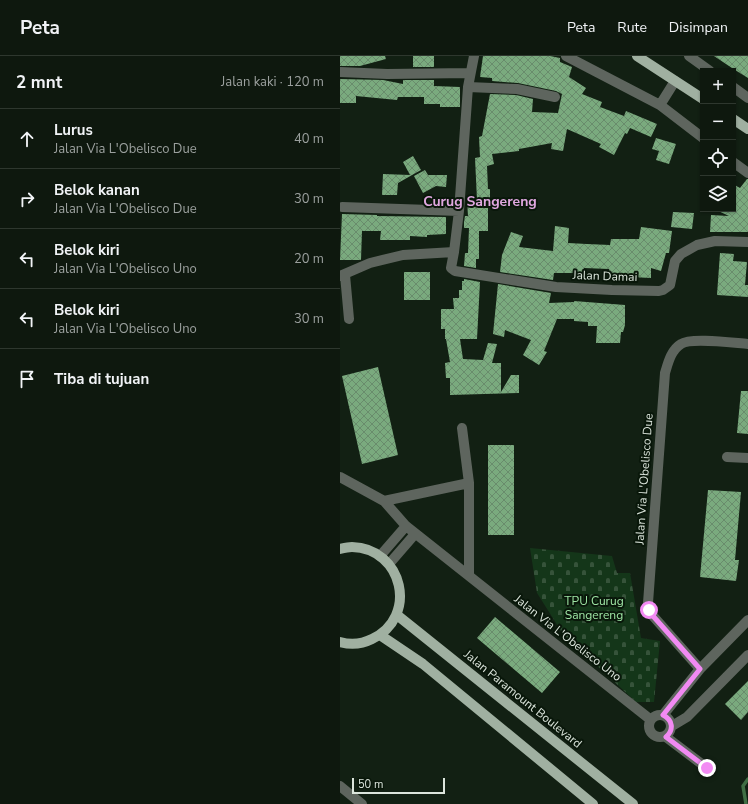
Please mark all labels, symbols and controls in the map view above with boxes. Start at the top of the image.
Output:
text: Peta [20,15,60,41]
text: Peta [567,18,595,37]
text: Rute [617,18,647,37]
text: Disimpan [669,18,728,37]
map controls [700,68,736,212]
button: + [700,68,736,104]
text: 2 mnt [16,71,62,94]
text: Jalan kaki · 120 m [221,73,324,91]
button: − [700,104,736,140]
text: Lurus [54,120,93,140]
icon: ahead [16,128,38,150]
text: 40 m [294,130,324,148]
text: Jalan Via L'Obelisco Due [54,140,197,158]
button: locate [700,140,736,176]
button: layers [700,176,736,212]
text: Belok kanan [54,180,140,200]
icon: right [16,188,38,210]
text: 30 m [294,190,324,208]
district label: Curug Sangereng [423,192,537,211]
text: Jalan Via L'Obelisco Due [54,200,197,218]
text: Belok kiri [54,240,119,260]
icon: left [16,248,38,270]
text: 20 m [294,250,324,268]
text: Jalan Via L'Obelisco Uno [54,260,197,278]
street label: Jalan Damai [571,267,638,285]
text: Belok kiri [54,300,119,320]
icon: left [16,308,38,330]
text: 30 m [294,310,324,328]
text: Jalan Via L'Obelisco Uno [54,320,197,338]
icon: arrive [16,368,38,390]
text: Tiba di tujuan [54,369,149,389]
street label: Jalan Via L'Obelisco Due [631,413,657,546]
street label: Jalan Via L'Obelisco Uno [510,590,625,685]
park label: TPU Curug Sangereng [564,593,624,623]
route start [640,601,658,619]
street label: Jalan Paramount Boulevard [460,646,585,751]
route end [698,759,716,777]
scale bar [352,776,445,795]
text: 50 m [358,777,383,792]

